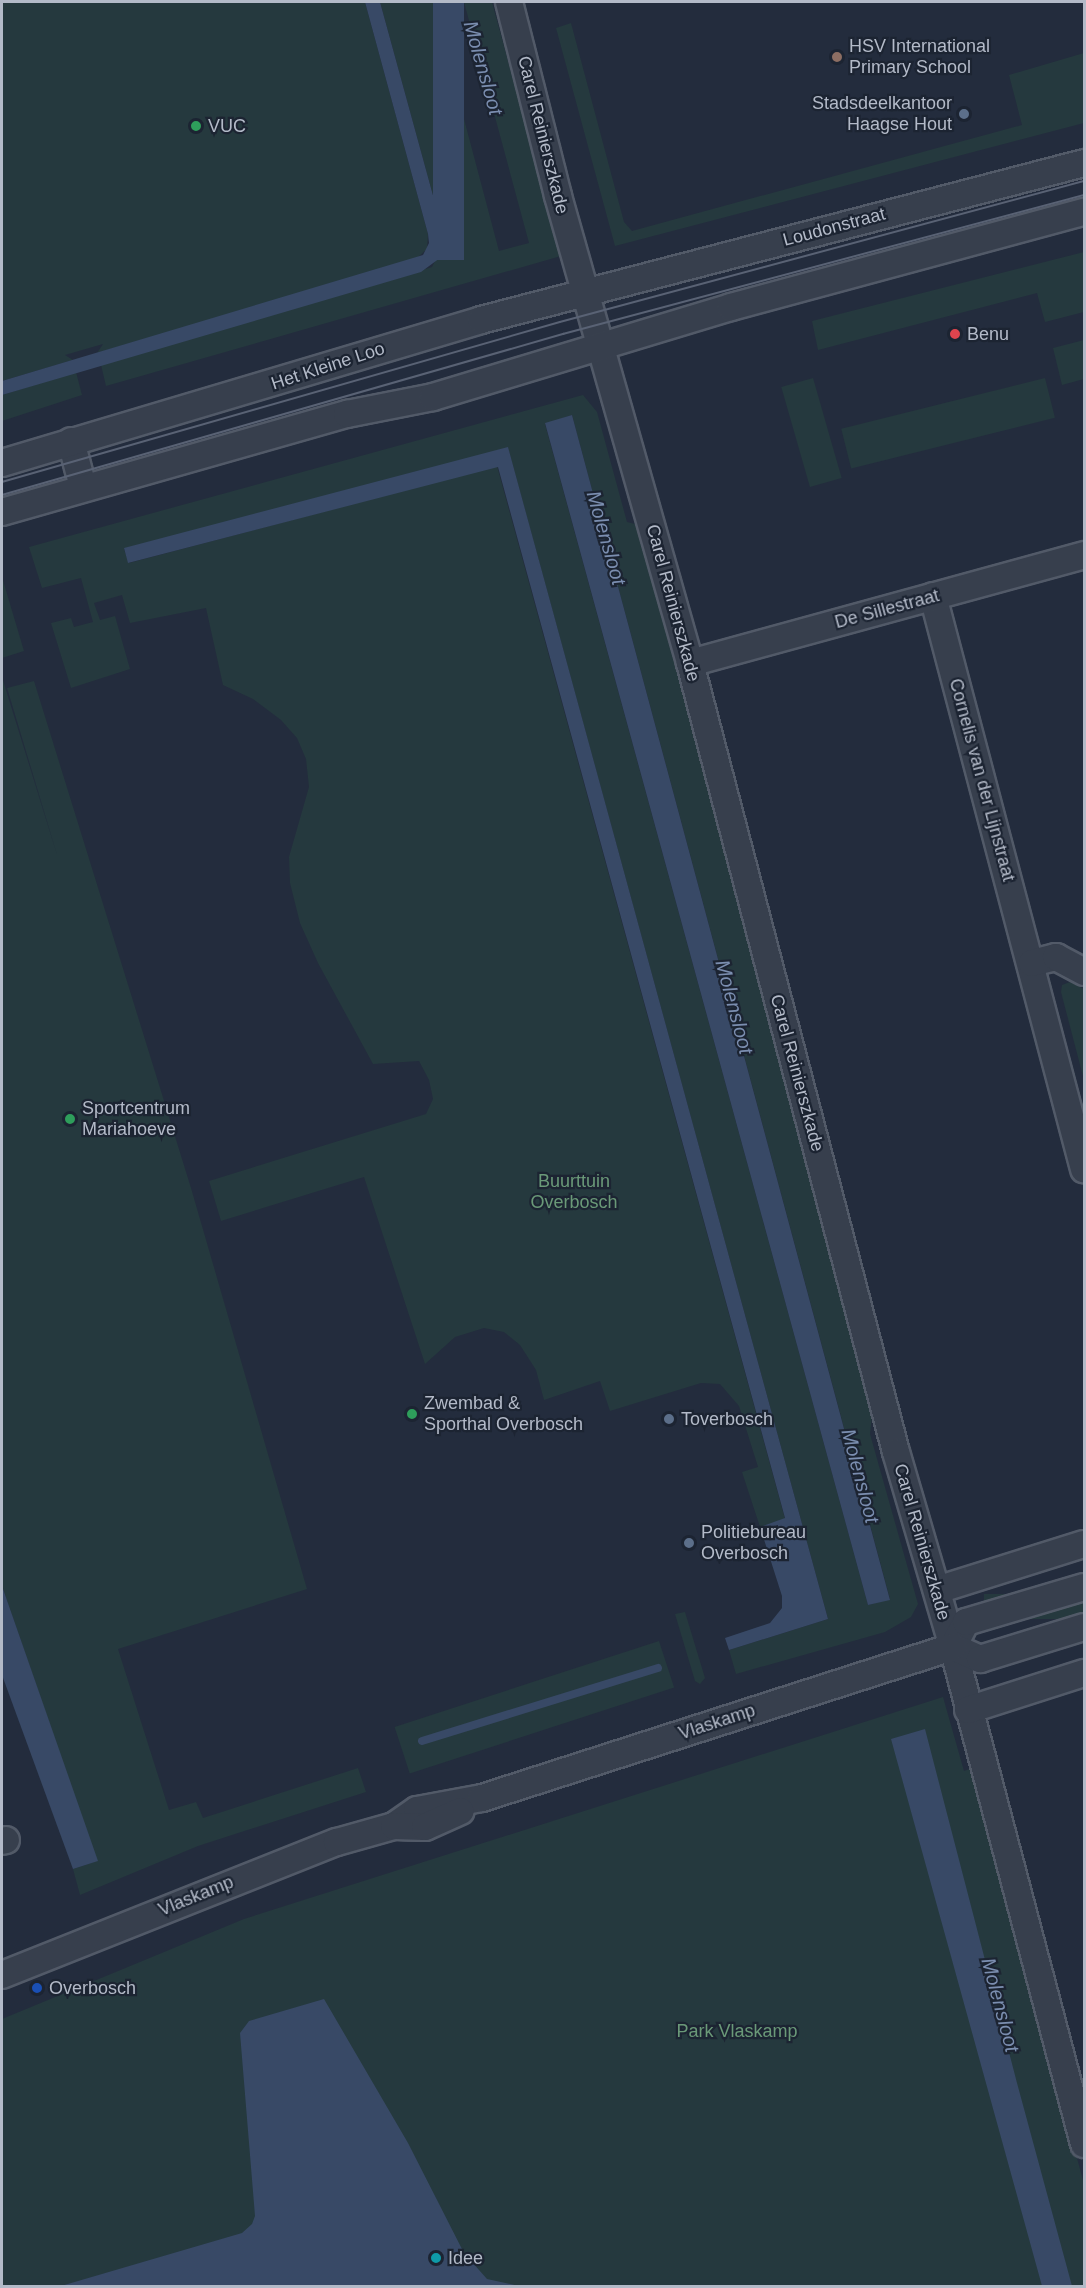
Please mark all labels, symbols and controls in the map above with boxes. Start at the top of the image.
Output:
water label: Molensloot [458,18,508,118]
place label: HSV International Primary School [849,36,990,78]
marker: HSV International Primary School [830,50,844,64]
street label: Carel Reinierszkade [513,54,573,216]
place label: Stadsdeelkantoor Haagse Hout [812,93,952,136]
marker: Stadsdeelkantoor Haagse Hout [957,107,971,121]
place label: VUC [208,115,246,137]
marker: VUC [189,119,203,133]
street label: Loudonstraat [780,203,888,251]
place label: Benu [967,323,1009,345]
marker: Benu [948,327,962,341]
street label: Het Kleine Loo [269,337,387,395]
water label: Molensloot [581,488,631,588]
street label: Carel Reinierszkade [642,522,704,684]
street label: De Sillestraat [833,585,941,633]
street label: Cornelis van der Lijnstraat [945,676,1019,884]
water label: Molensloot [710,957,758,1057]
street label: Carel Reinierszkade [766,992,828,1154]
place label: Sportcentrum Mariahoeve [82,1098,190,1140]
marker: Sportcentrum Mariahoeve [63,1112,77,1126]
park label: Buurttuin Overbosch [530,1171,618,1214]
place label: Zwembad & Sporthal Overbosch [424,1393,583,1436]
marker: Zwembad & Sporthal Overbosch [405,1407,419,1421]
place label: Toverbosch [681,1408,773,1430]
marker: Toverbosch [662,1412,676,1426]
water label: Molensloot [836,1426,884,1526]
street label: Carel Reinierszkade [889,1461,955,1623]
place label: Politiebureau Overbosch [701,1522,806,1564]
marker: Politiebureau Overbosch [682,1536,696,1550]
street label: Vlaskamp [676,1700,758,1744]
street label: Vlaskamp [155,1871,237,1921]
water label: Molensloot [976,1955,1024,2055]
place label: Overbosch [49,1977,136,1999]
marker: Overbosch [30,1981,44,1995]
park label: Park Vlaskamp [676,2020,798,2042]
place label: Idee [448,2247,483,2269]
marker: Idee [429,2251,443,2265]

